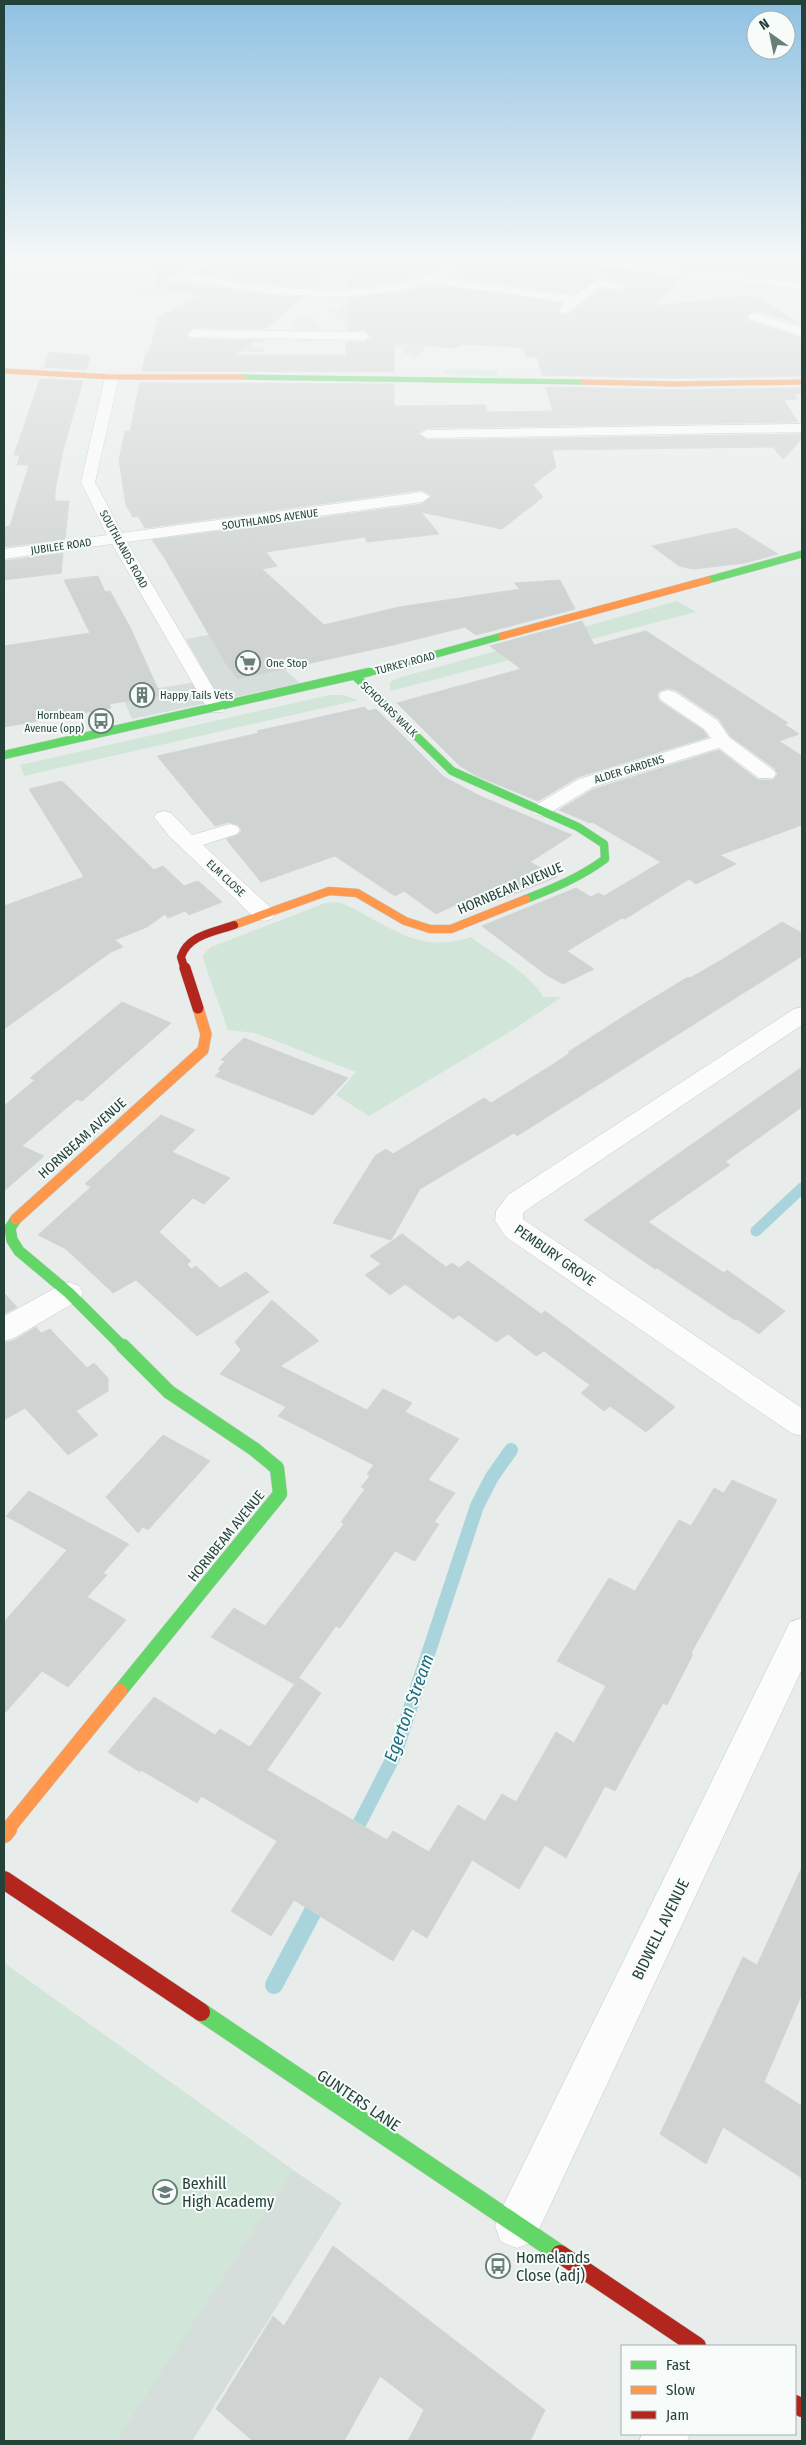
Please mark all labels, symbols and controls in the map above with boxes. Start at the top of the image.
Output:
north arrow [746,10,796,60]
text: N [756,15,772,34]
street label: SOUTHLANDS AVENUE [221,506,319,533]
street label: SOUTHLANDS ROAD [97,508,150,591]
street label: JUBILEE ROAD [30,536,92,557]
street label: TURKEY ROAD [374,649,436,678]
supermarket icon: One Stop [235,650,261,676]
place label: One Stop [266,657,307,670]
street label: SCHOLARS WALK [358,679,420,740]
building icon: Happy Tails Vets [129,682,155,708]
place label: Happy Tails Vets [160,689,233,702]
bus stop icon: Hornbeam Avenue (opp) [88,708,114,734]
place label: Hornbeam Avenue (opp) [24,709,84,735]
street label: ALDER GARDENS [593,752,666,786]
street label: ELM CLOSE [204,857,248,899]
street label: HORNBEAM AVENUE [455,859,566,918]
street label: HORNBEAM AVENUE [35,1094,130,1182]
street label: PEMBURY GROVE [511,1221,599,1290]
street label: HORNBEAM AVENUE [184,1487,269,1585]
water label: Egerton Stream [379,1651,439,1765]
street label: BIDWELL AVENUE [628,1876,693,1983]
street label: GUNTERS LANE [314,2066,404,2135]
place label: Bexhill High Academy [182,2174,275,2211]
school or university icon: Bexhill High Academy [152,2179,178,2205]
place label: Homelands Close (adj) [516,2248,590,2285]
bus stop icon: Homelands Close (adj) [485,2253,511,2279]
legend [621,2345,796,2435]
text: Fast [666,2356,690,2374]
text: Slow [666,2381,695,2399]
text: Jam [666,2406,689,2424]

